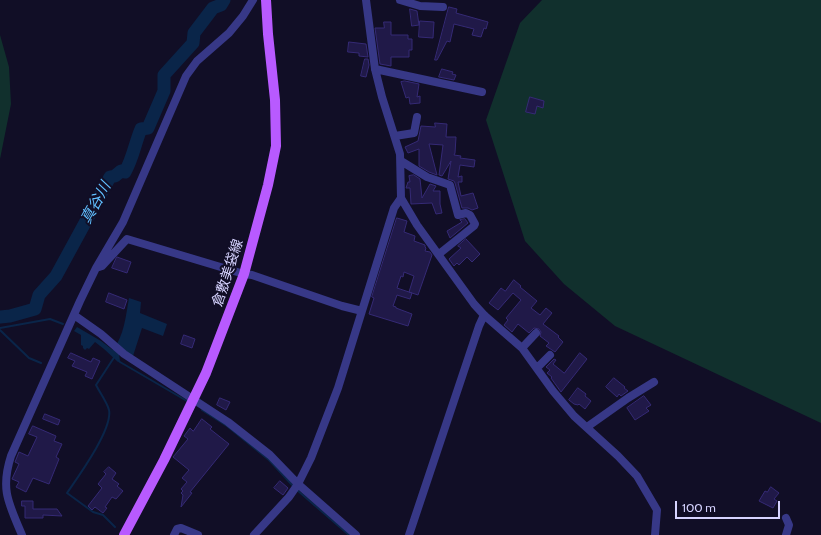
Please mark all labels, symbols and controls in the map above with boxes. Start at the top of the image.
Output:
water label: 真谷川 [77,179,115,227]
street label: 倉敷美袋線 [209,237,247,309]
scale bar [677,493,782,519]
text: 100 m [682,500,716,515]

